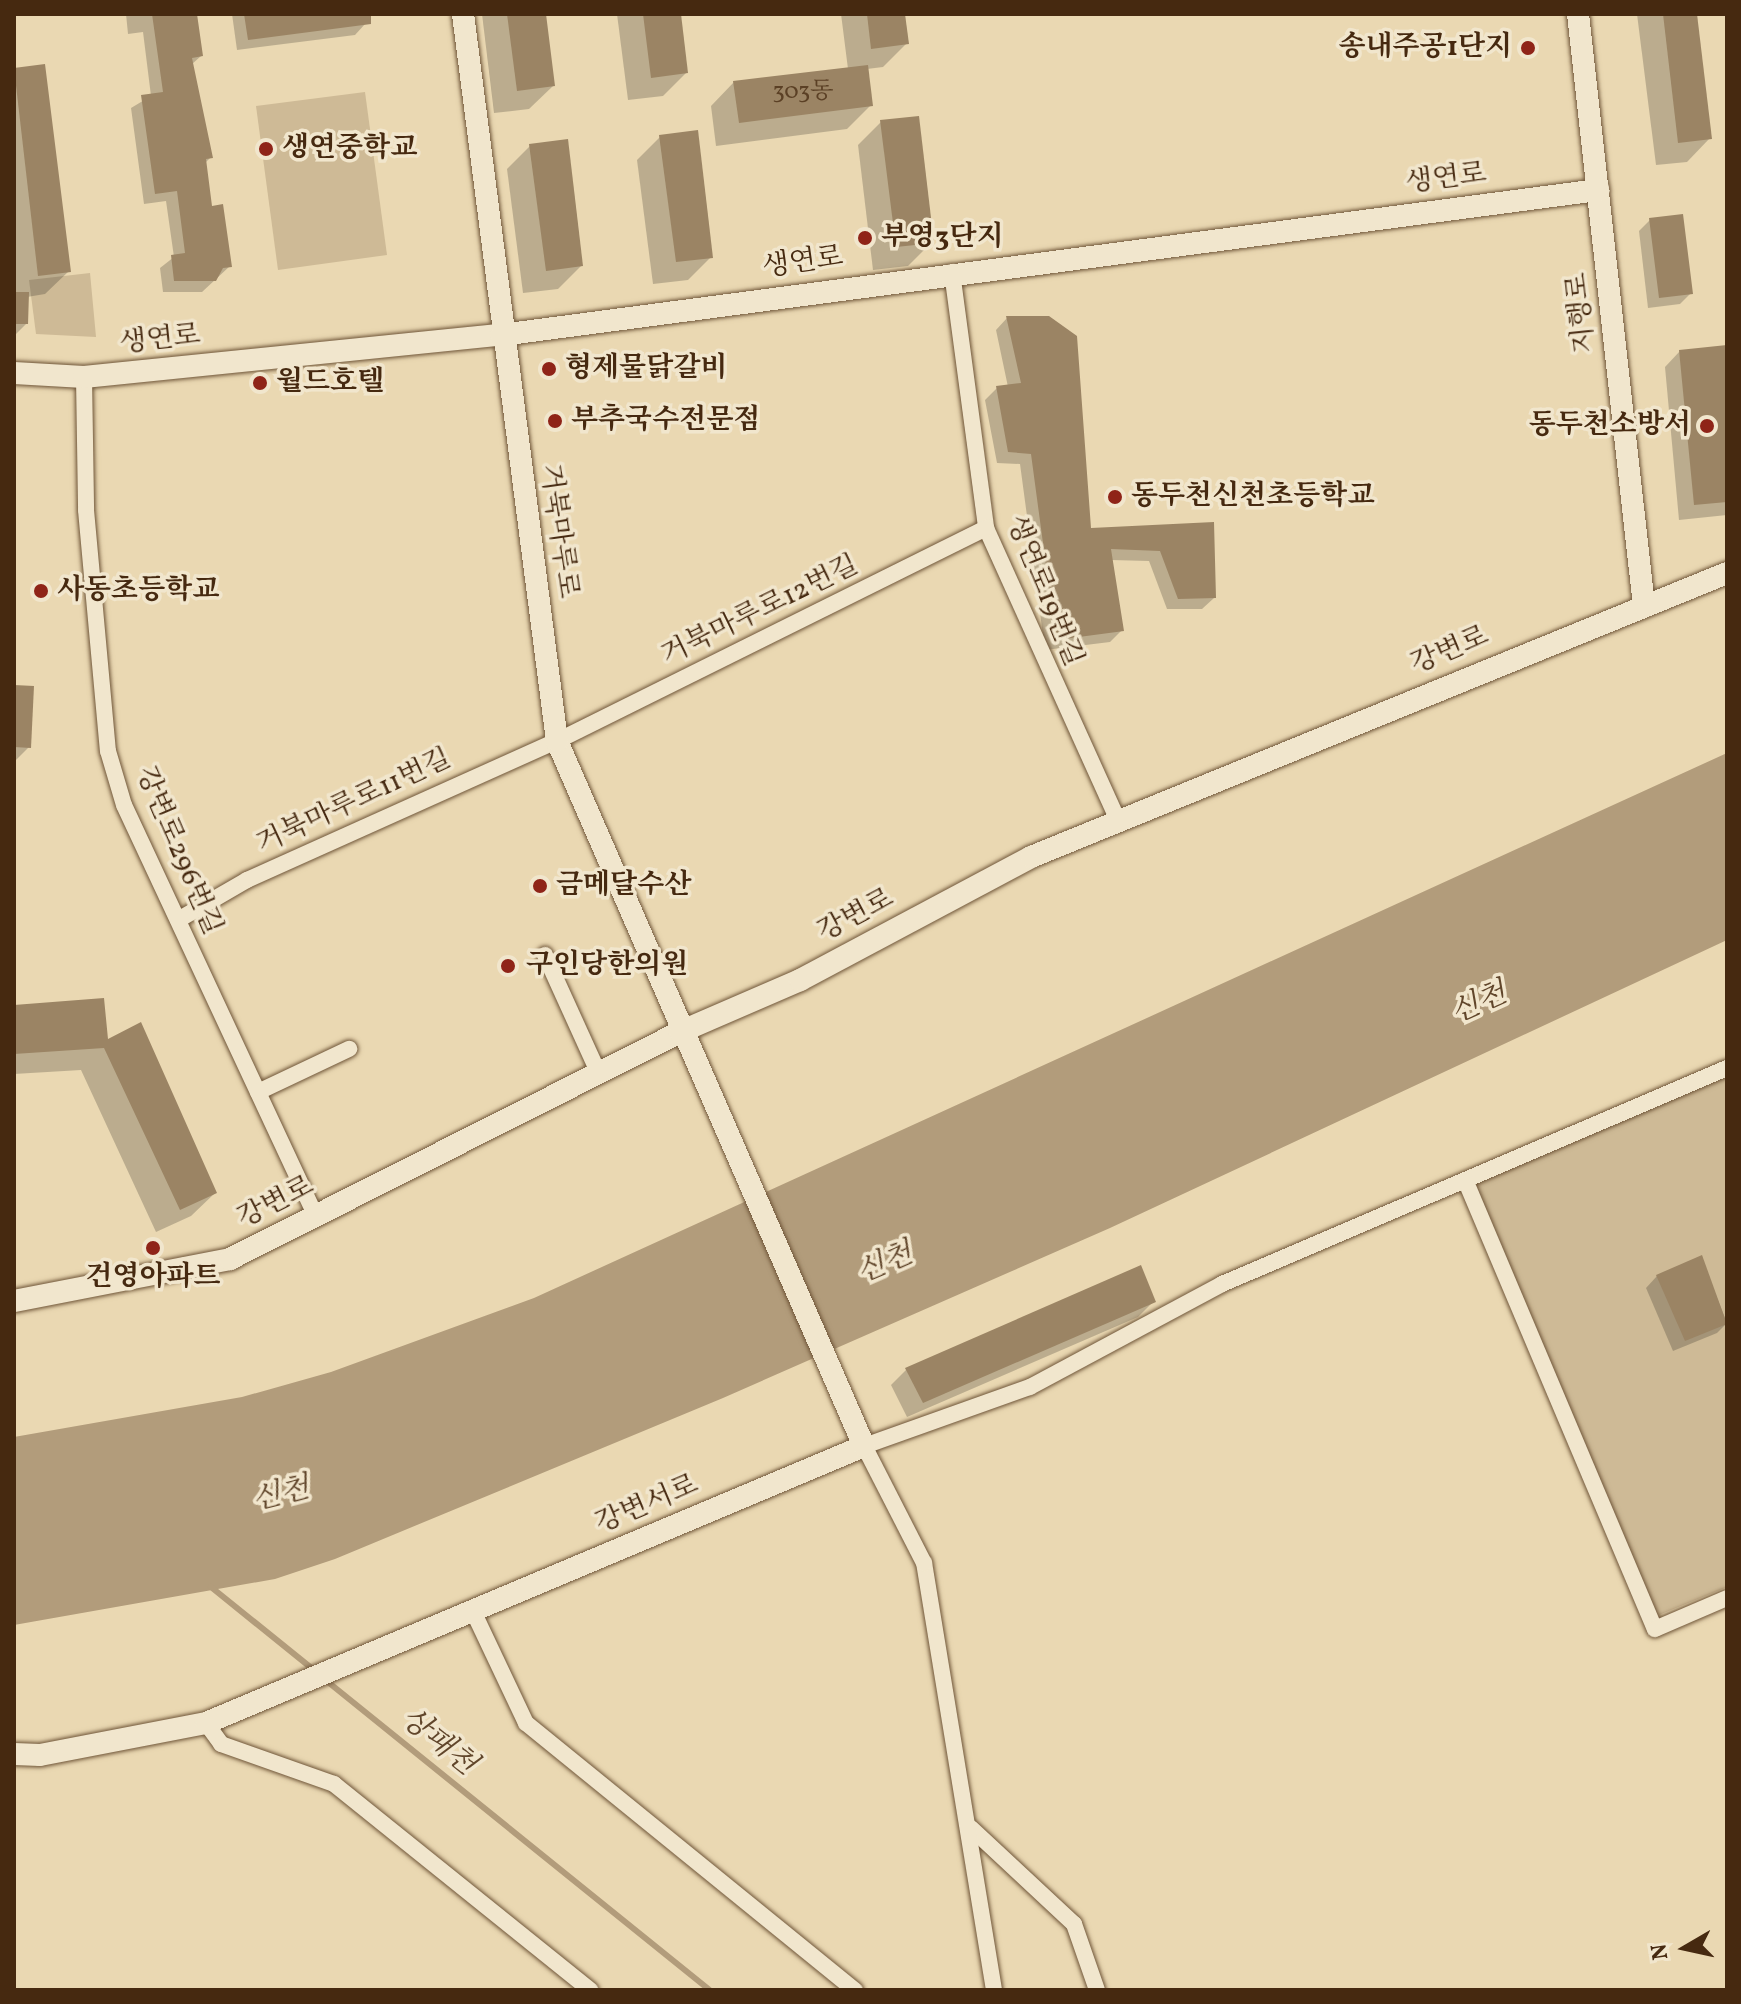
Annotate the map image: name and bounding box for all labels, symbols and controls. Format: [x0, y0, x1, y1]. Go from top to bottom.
place label: 송내주공1단지 [1338, 31, 1512, 65]
marker: 송내주공1단지 [1519, 39, 1537, 57]
house number: 303동 [772, 79, 834, 107]
place label: 생연중학교 [282, 132, 417, 166]
marker: 생연중학교 [257, 140, 275, 158]
street label: 생연로 [1404, 157, 1488, 201]
place label: 부영3단지 [881, 221, 1003, 255]
marker: 부영3단지 [856, 229, 874, 247]
street label: 생연로 [760, 241, 846, 285]
street label: 지행로 [1561, 271, 1603, 355]
street label: 생연로 [118, 319, 202, 361]
place label: 형제물닭갈비 [565, 352, 727, 386]
marker: 형제물닭갈비 [540, 360, 558, 378]
place label: 월드호텔 [276, 366, 384, 400]
marker: 월드호텔 [251, 374, 269, 392]
place label: 부추국수전문점 [571, 404, 760, 438]
place label: 동두천소방서 [1529, 409, 1691, 443]
marker: 부추국수전문점 [546, 412, 564, 430]
marker: 동두천소방서 [1698, 417, 1716, 435]
street label: 거북마루로 [532, 462, 584, 600]
place label: 동두천신천초등학교 [1131, 480, 1374, 514]
marker: 동두천신천초등학교 [1106, 488, 1124, 506]
street label: 생연로19번길 [998, 510, 1090, 672]
street label: 거북마루로12번길 [656, 549, 864, 673]
place label: 사동초등학교 [57, 574, 219, 608]
marker: 사동초등학교 [32, 582, 50, 600]
street label: 강변로 [1406, 620, 1494, 682]
street label: 거북마루로11번길 [251, 742, 457, 862]
street label: 강변로296번길 [127, 762, 229, 940]
place label: 금메달수산 [556, 869, 691, 903]
marker: 금메달수산 [531, 877, 549, 895]
street label: 강변로 [812, 882, 900, 950]
place label: 구인당한의원 [526, 949, 688, 983]
marker: 구인당한의원 [497, 955, 519, 977]
water label: 신천 [1445, 976, 1513, 1032]
street label: 강변로 [232, 1170, 320, 1236]
water label: 신천 [851, 1236, 919, 1292]
marker: 건영아파트 [144, 1239, 162, 1257]
place label: 건영아파트 [85, 1261, 221, 1295]
street label: 강변서로 [591, 1468, 703, 1542]
water label: 신천 [249, 1471, 313, 1519]
water label: 상패천 [393, 1701, 483, 1783]
north arrow [1645, 1908, 1725, 1988]
text: N [1644, 1942, 1677, 1962]

